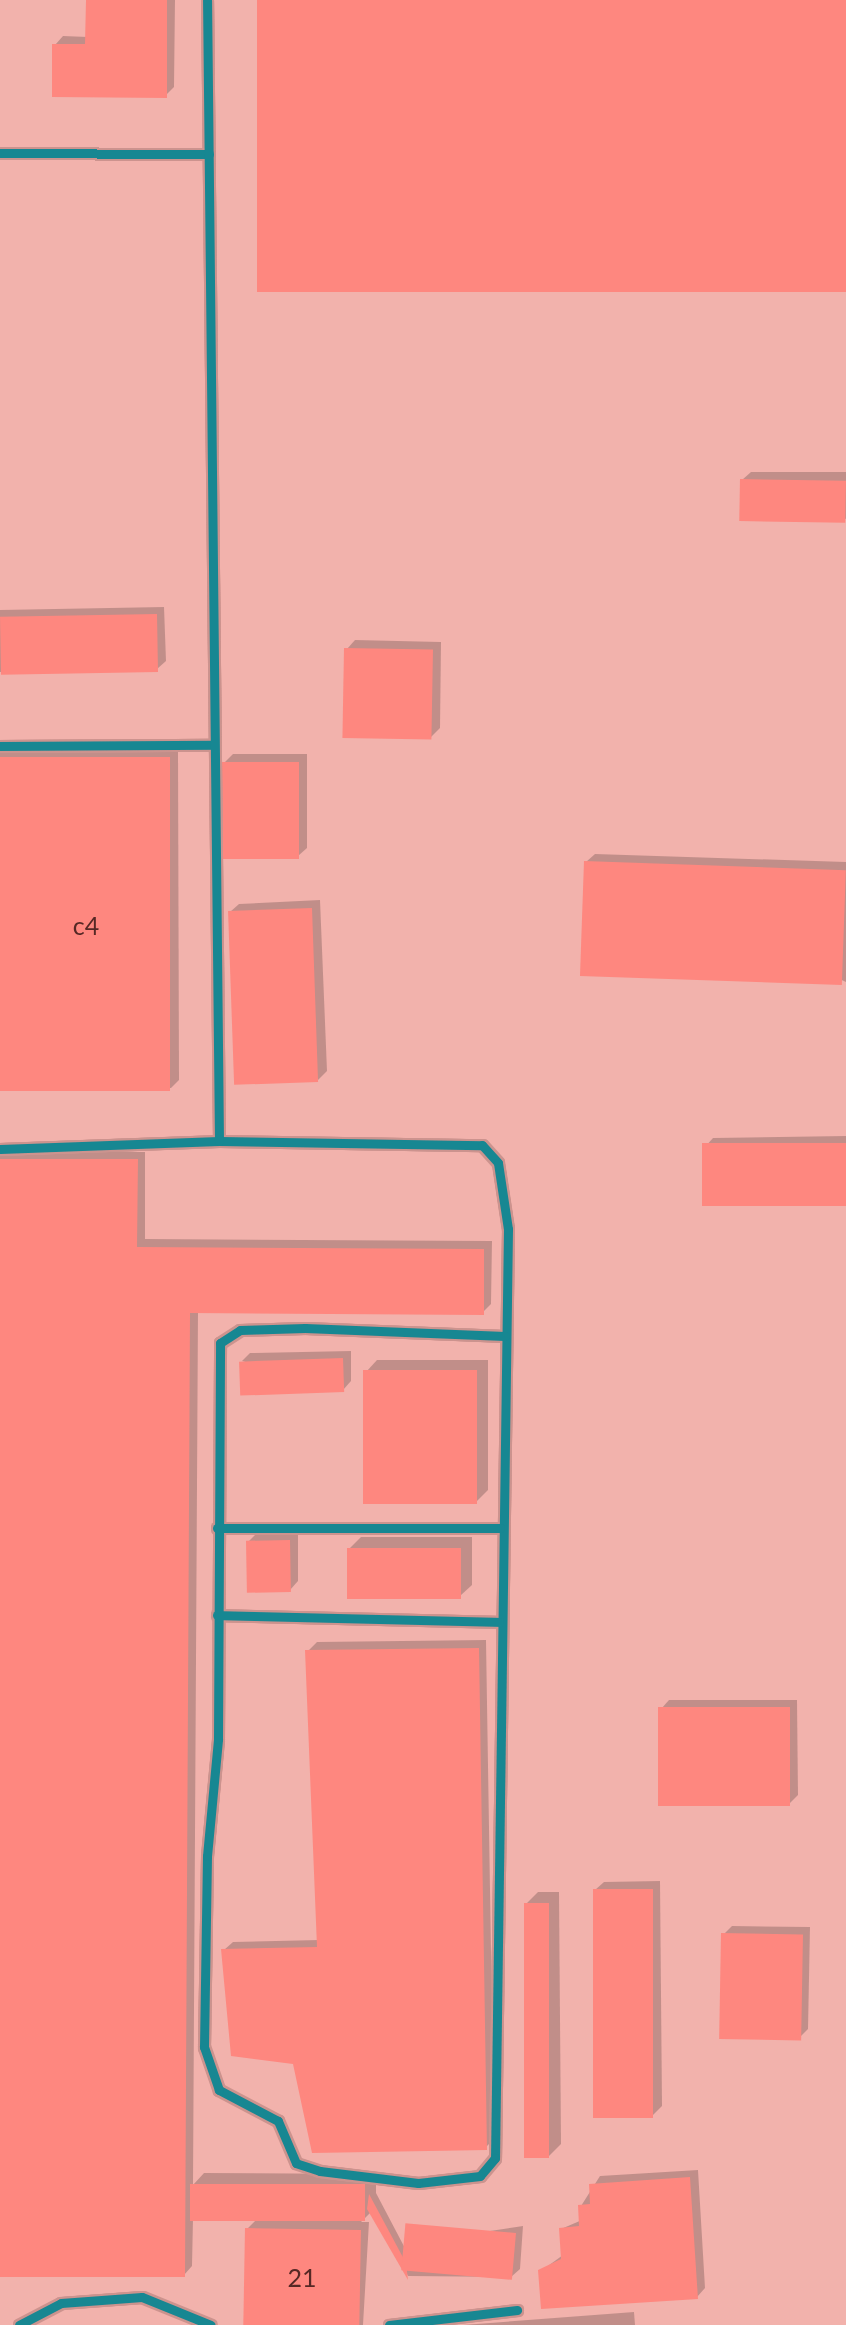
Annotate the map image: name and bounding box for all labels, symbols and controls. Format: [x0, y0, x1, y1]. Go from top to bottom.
house number: с4 [73, 910, 99, 940]
house number: 21 [288, 2262, 316, 2292]

